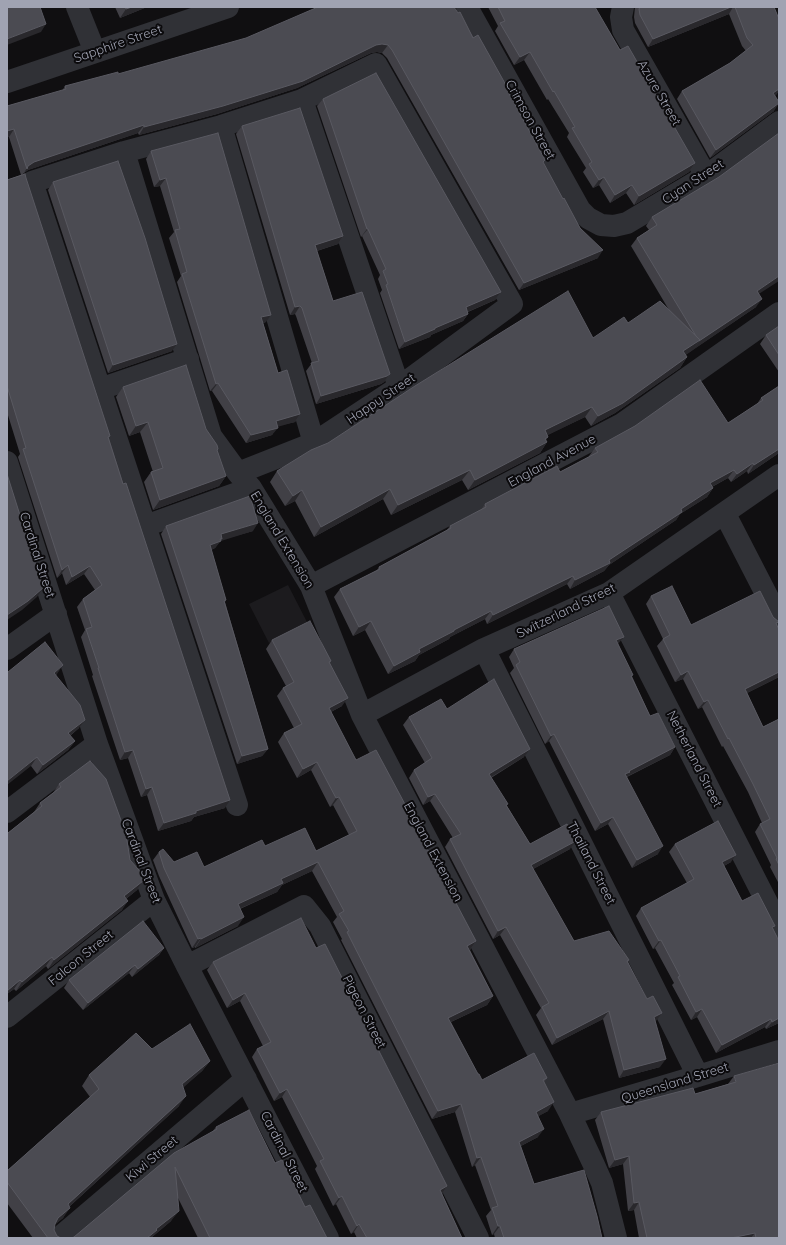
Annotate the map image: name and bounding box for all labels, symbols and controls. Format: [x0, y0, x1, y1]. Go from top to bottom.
street label: Sapphire Street [72, 22, 164, 66]
street label: Azure Street [634, 57, 684, 129]
street label: Crimson Street [502, 77, 558, 163]
street label: Cyan Street [659, 156, 727, 208]
street label: Happy Street [344, 370, 418, 428]
street label: England Avenue [505, 431, 599, 491]
street label: England Extension [247, 489, 317, 591]
street label: Cardinal Street [16, 510, 58, 600]
street label: Switzerland Street [514, 580, 618, 642]
street label: Netherland Street [663, 708, 725, 810]
street label: England Extension [400, 800, 466, 904]
street label: Cardinal Street [118, 817, 164, 905]
street label: Thailand Street [563, 819, 619, 907]
street label: Falcon Street [45, 927, 117, 989]
street label: Pigeon Street [339, 973, 389, 1051]
street label: Queensland Street [620, 1059, 730, 1107]
street label: Cardinal Street [257, 1109, 311, 1195]
street label: Kiwi Street [123, 1133, 181, 1185]

